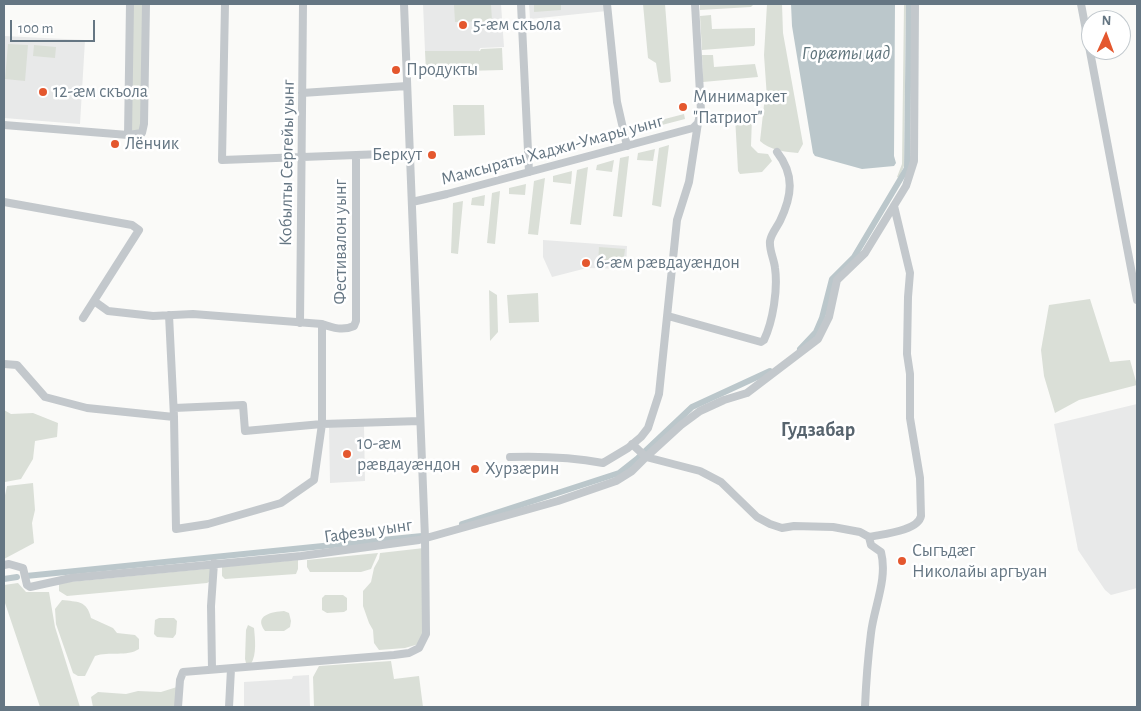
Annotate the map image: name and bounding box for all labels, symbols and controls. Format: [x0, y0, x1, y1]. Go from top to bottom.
scale bar [12, 10, 98, 42]
north arrow [1081, 10, 1131, 60]
place label: 5-æм скъола [473, 14, 561, 36]
text: N [1101, 14, 1112, 28]
marker: 5-æм скъола [457, 19, 469, 31]
text: 100 m [18, 21, 53, 36]
water label: Горӕты цад [802, 42, 890, 64]
place label: Продукты [406, 59, 478, 81]
marker: Продукты [390, 64, 402, 76]
street label: Кобылты Сергейы уынг [275, 80, 299, 246]
place label: 12-æм скъола [53, 81, 148, 103]
marker: 12-æм скъола [37, 86, 49, 98]
place label: Минимаркет "Патриот" [693, 86, 787, 128]
marker: Минимаркет "Патриот" [677, 101, 689, 113]
street label: Мамсыраты Хаджи-Умары уынг [439, 110, 665, 190]
place label: Лёнчик [125, 133, 179, 155]
marker: Лёнчик [109, 138, 121, 150]
place label: Беркут [372, 144, 422, 166]
marker: Беркут [426, 149, 438, 161]
street label: Фестивалон уынг [330, 179, 352, 305]
place label: 6-æм рӕвдауӕндон [596, 252, 740, 274]
marker: 6-æм рӕвдауӕндон [580, 257, 592, 269]
district label: Гудзабар [781, 418, 855, 442]
place label: 10-æм рӕвдауӕндон [357, 433, 461, 476]
marker: 10-æм рӕвдауӕндон [341, 448, 353, 460]
place label: Хурзæрин [485, 458, 559, 480]
marker: Хурзæрин [469, 463, 481, 475]
street label: Гафезы уынг [322, 514, 414, 548]
place label: Сыгъдæг Николайы аргъуан [912, 540, 1047, 582]
marker: Сыгъдæг Николайы аргъуан [896, 555, 908, 567]

